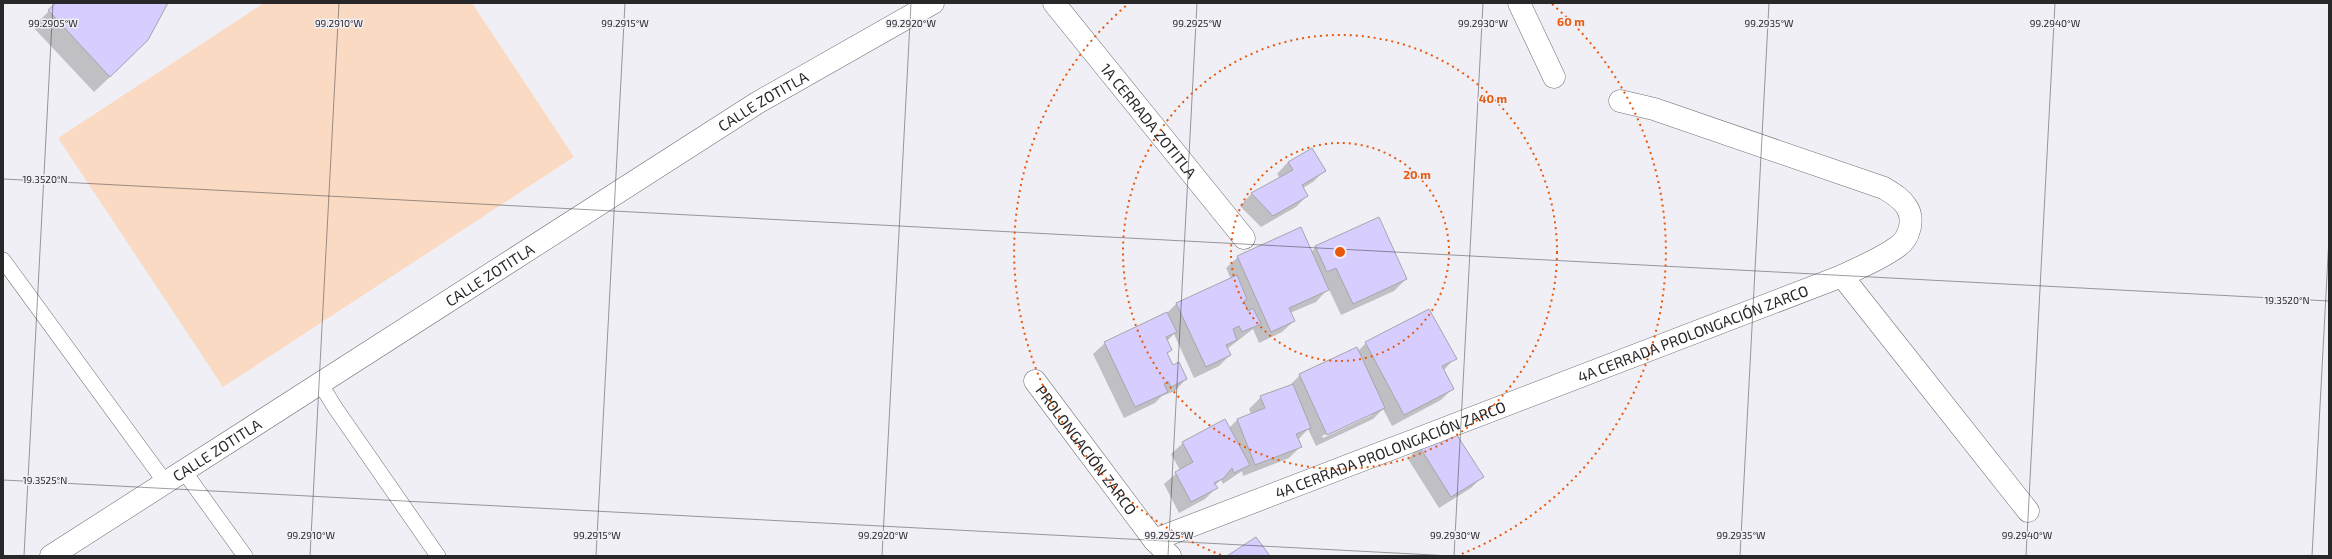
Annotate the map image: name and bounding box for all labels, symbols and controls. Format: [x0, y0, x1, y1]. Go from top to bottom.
text: 60 m [1557, 14, 1585, 28]
text: 99.2905°W [28, 17, 78, 29]
text: 99.2910°W [315, 17, 364, 29]
text: 99.2915°W [601, 17, 649, 29]
text: 99.2920°W [886, 17, 936, 29]
text: 99.2925°W [1172, 17, 1222, 29]
text: 99.2930°W [1458, 17, 1508, 29]
text: 99.2935°W [1744, 17, 1794, 29]
text: 99.2940°W [2030, 17, 2081, 29]
street label: 1A CERRADA ZOTITLA [1097, 60, 1201, 182]
street label: CALLE ZOTITLA [715, 67, 812, 135]
text: 40 m [1479, 91, 1507, 105]
text: 20 m [1403, 167, 1431, 181]
text: 19.3520°N [22, 173, 68, 185]
street label: CALLE ZOTITLA [442, 239, 538, 310]
centre of rings [1333, 245, 1347, 259]
street label: 4A CERRADA PROLONGACIÓN ZARCO [1575, 281, 1811, 386]
text: 19.3520°N [2264, 294, 2310, 306]
street label: PROLONGACIÓN ZARCO [1032, 382, 1141, 518]
street label: 4A CERRADA PROLONGACIÓN ZARCO [1272, 397, 1508, 502]
street label: CALLE ZOTITLA [169, 414, 265, 485]
text: 19.3525°N [23, 474, 67, 486]
text: 99.2910°W [287, 529, 336, 541]
text: 99.2915°W [573, 529, 621, 541]
text: 99.2920°W [858, 529, 908, 541]
text: 99.2925°W [1144, 529, 1194, 541]
text: 99.2930°W [1430, 529, 1480, 541]
text: 99.2935°W [1716, 529, 1766, 541]
text: 99.2940°W [2002, 529, 2053, 541]

